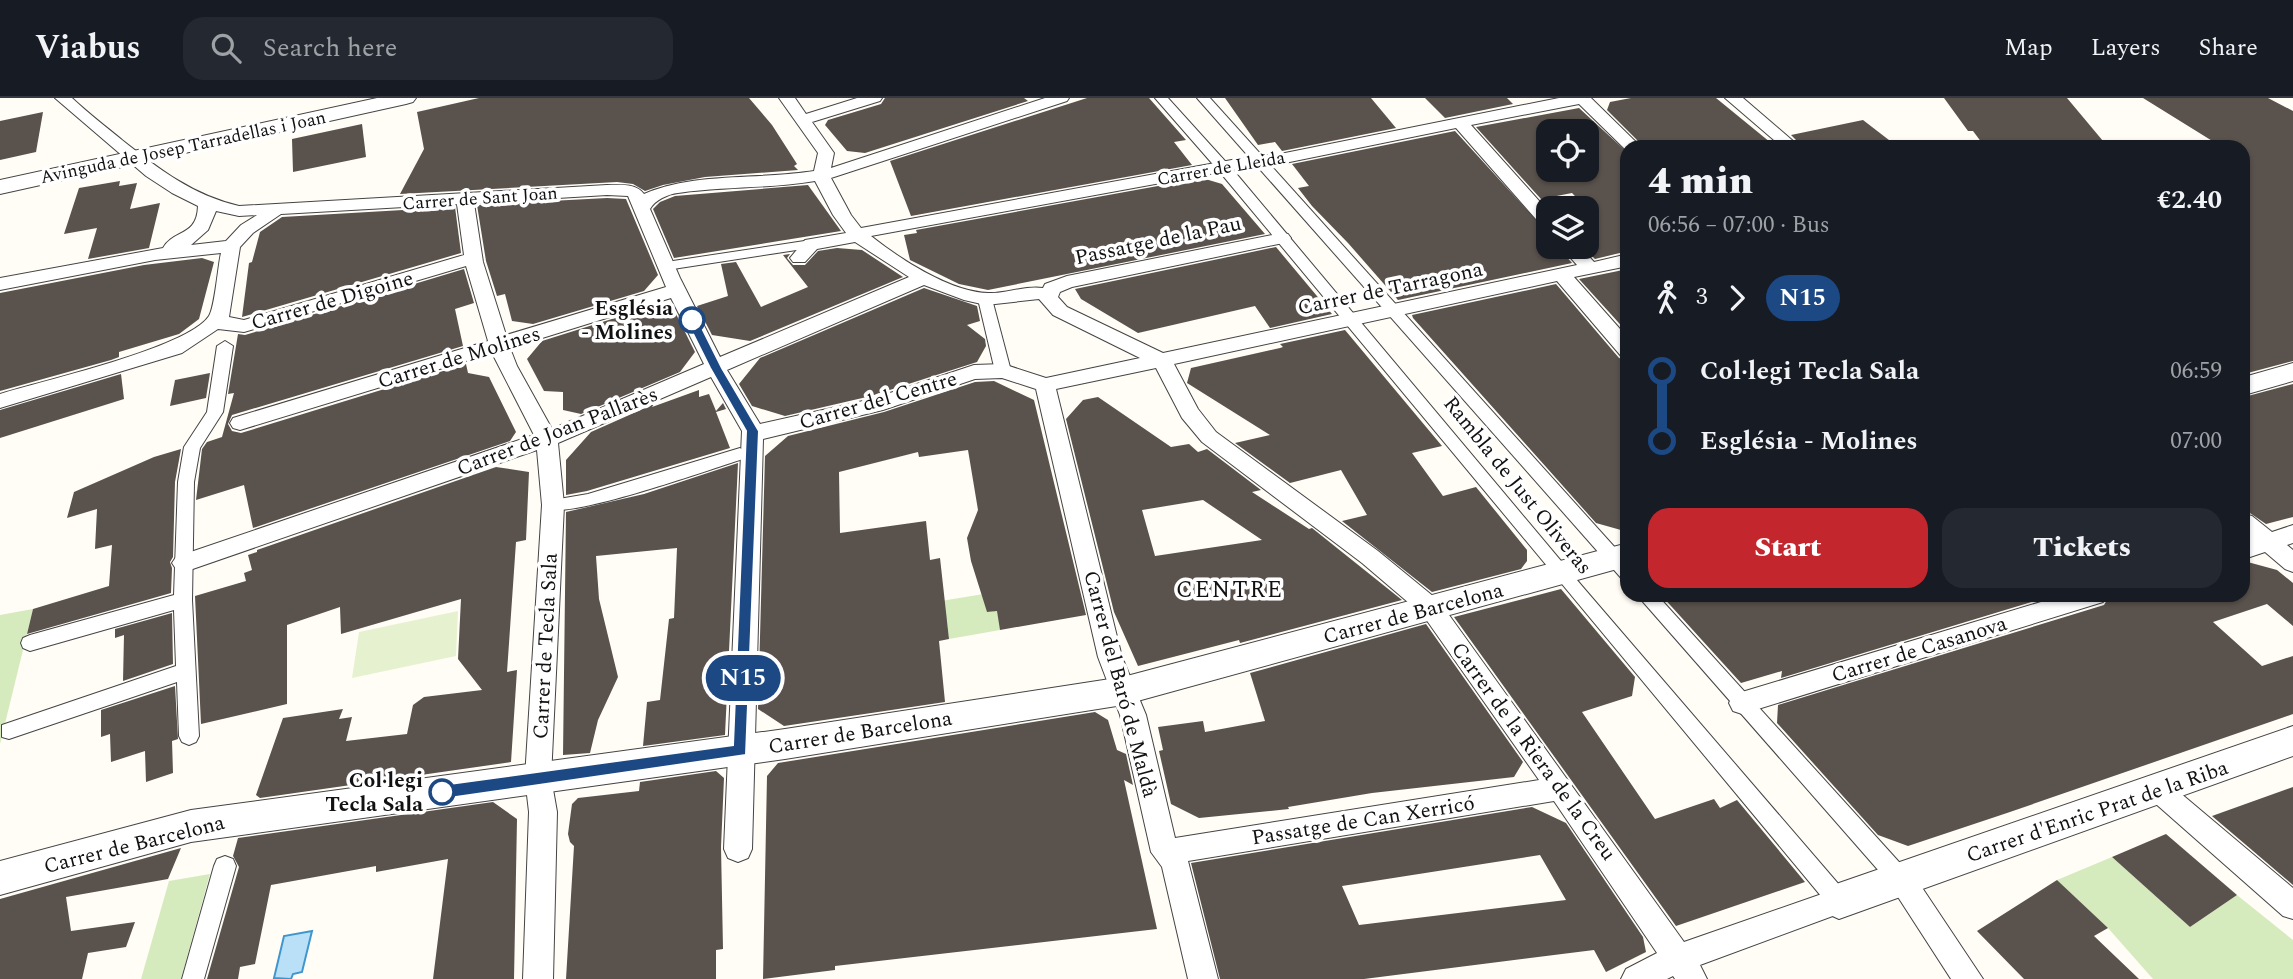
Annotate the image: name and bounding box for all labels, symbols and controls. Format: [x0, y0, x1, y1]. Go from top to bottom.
search box [183, 17, 673, 80]
text: Viabus [35, 23, 141, 73]
text: Search here [263, 28, 397, 68]
icon: search [207, 29, 245, 67]
text: Map [2004, 30, 2053, 66]
text: Layers [2091, 30, 2161, 66]
text: Share [2199, 30, 2258, 66]
street label: Avinguda de Josep Tarradellas i Joan [38, 104, 328, 191]
map controls [1536, 119, 1599, 259]
button: locate [1536, 119, 1599, 182]
street label: Carrer de Lleida [1155, 144, 1287, 193]
text: 4 min [1648, 153, 1753, 211]
street label: Carrer de Sant Joan [401, 180, 559, 217]
text: €2.40 [2157, 180, 2222, 220]
button: layers [1536, 196, 1599, 259]
street label: Passatge de la Pau [1072, 208, 1245, 274]
text: 06:56 – 07:00 · Bus [1648, 208, 1830, 243]
street label: Carrer de Tarragona [1295, 254, 1487, 324]
street label: Carrer de Digoine [247, 262, 417, 339]
icon: walk [1648, 279, 1686, 317]
icon: forward [1718, 279, 1756, 317]
text: 3 [1696, 280, 1708, 315]
text: N15 [1780, 280, 1826, 316]
place label: Església - Molines [581, 293, 673, 349]
marker: Església - Molines [679, 307, 705, 333]
street label: Carrer de Molines [374, 318, 545, 398]
text: Col·legi Tecla Sala [1700, 351, 1919, 391]
text: 06:59 [2170, 354, 2222, 389]
street label: Carrer del Centre [796, 363, 961, 439]
street label: Carrer de Joan Pallarès [452, 379, 663, 485]
street label: Rambla de Just Oliveras [1435, 389, 1599, 582]
text: Església - Molines [1700, 421, 1918, 461]
text: 07:00 [2170, 424, 2222, 459]
button: Start [1648, 508, 1928, 588]
button: Tickets [1942, 508, 2222, 588]
street label: Carrer de Tecla Sala [525, 551, 567, 740]
street label: Carrer del Baró de Maldà [1074, 567, 1166, 802]
district label: CENTRE [1176, 573, 1284, 608]
street label: Carrer de Barcelona [1319, 574, 1508, 653]
street label: Carrer de Casanova [1828, 608, 2012, 692]
street label: Carrer de la Riera de la Creu [1443, 635, 1624, 868]
line badge: N15 [703, 655, 783, 701]
text: N15 [720, 660, 766, 696]
street label: Carrer de Barcelona [766, 703, 955, 763]
street label: Carrer d'Enric Prat de la Riba [1962, 752, 2233, 872]
place label: Col·legi Tecla Sala [325, 765, 423, 821]
marker: Col·legi Tecla Sala [429, 779, 455, 805]
street label: Passatge de Can Xerricó [1249, 788, 1477, 854]
street label: Carrer de Barcelona [40, 807, 229, 883]

